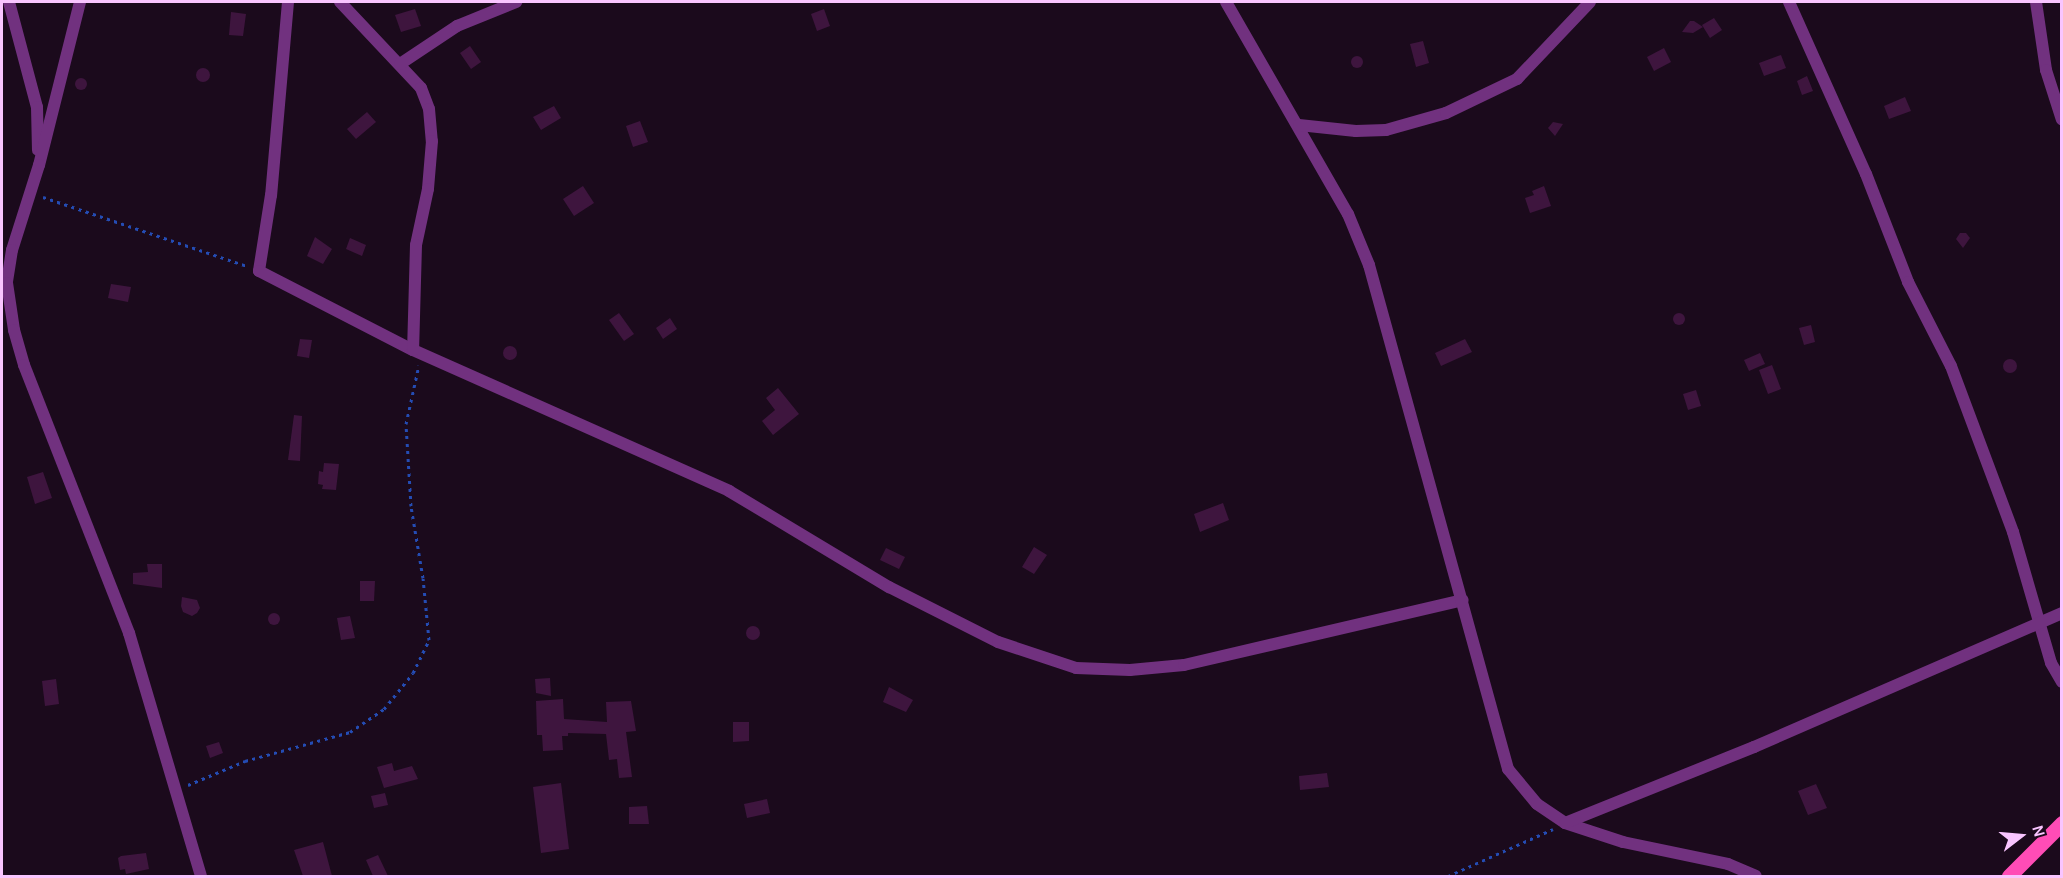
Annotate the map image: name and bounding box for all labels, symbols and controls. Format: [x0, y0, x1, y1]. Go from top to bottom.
north arrow [1991, 806, 2051, 866]
text: N [2028, 823, 2049, 839]

